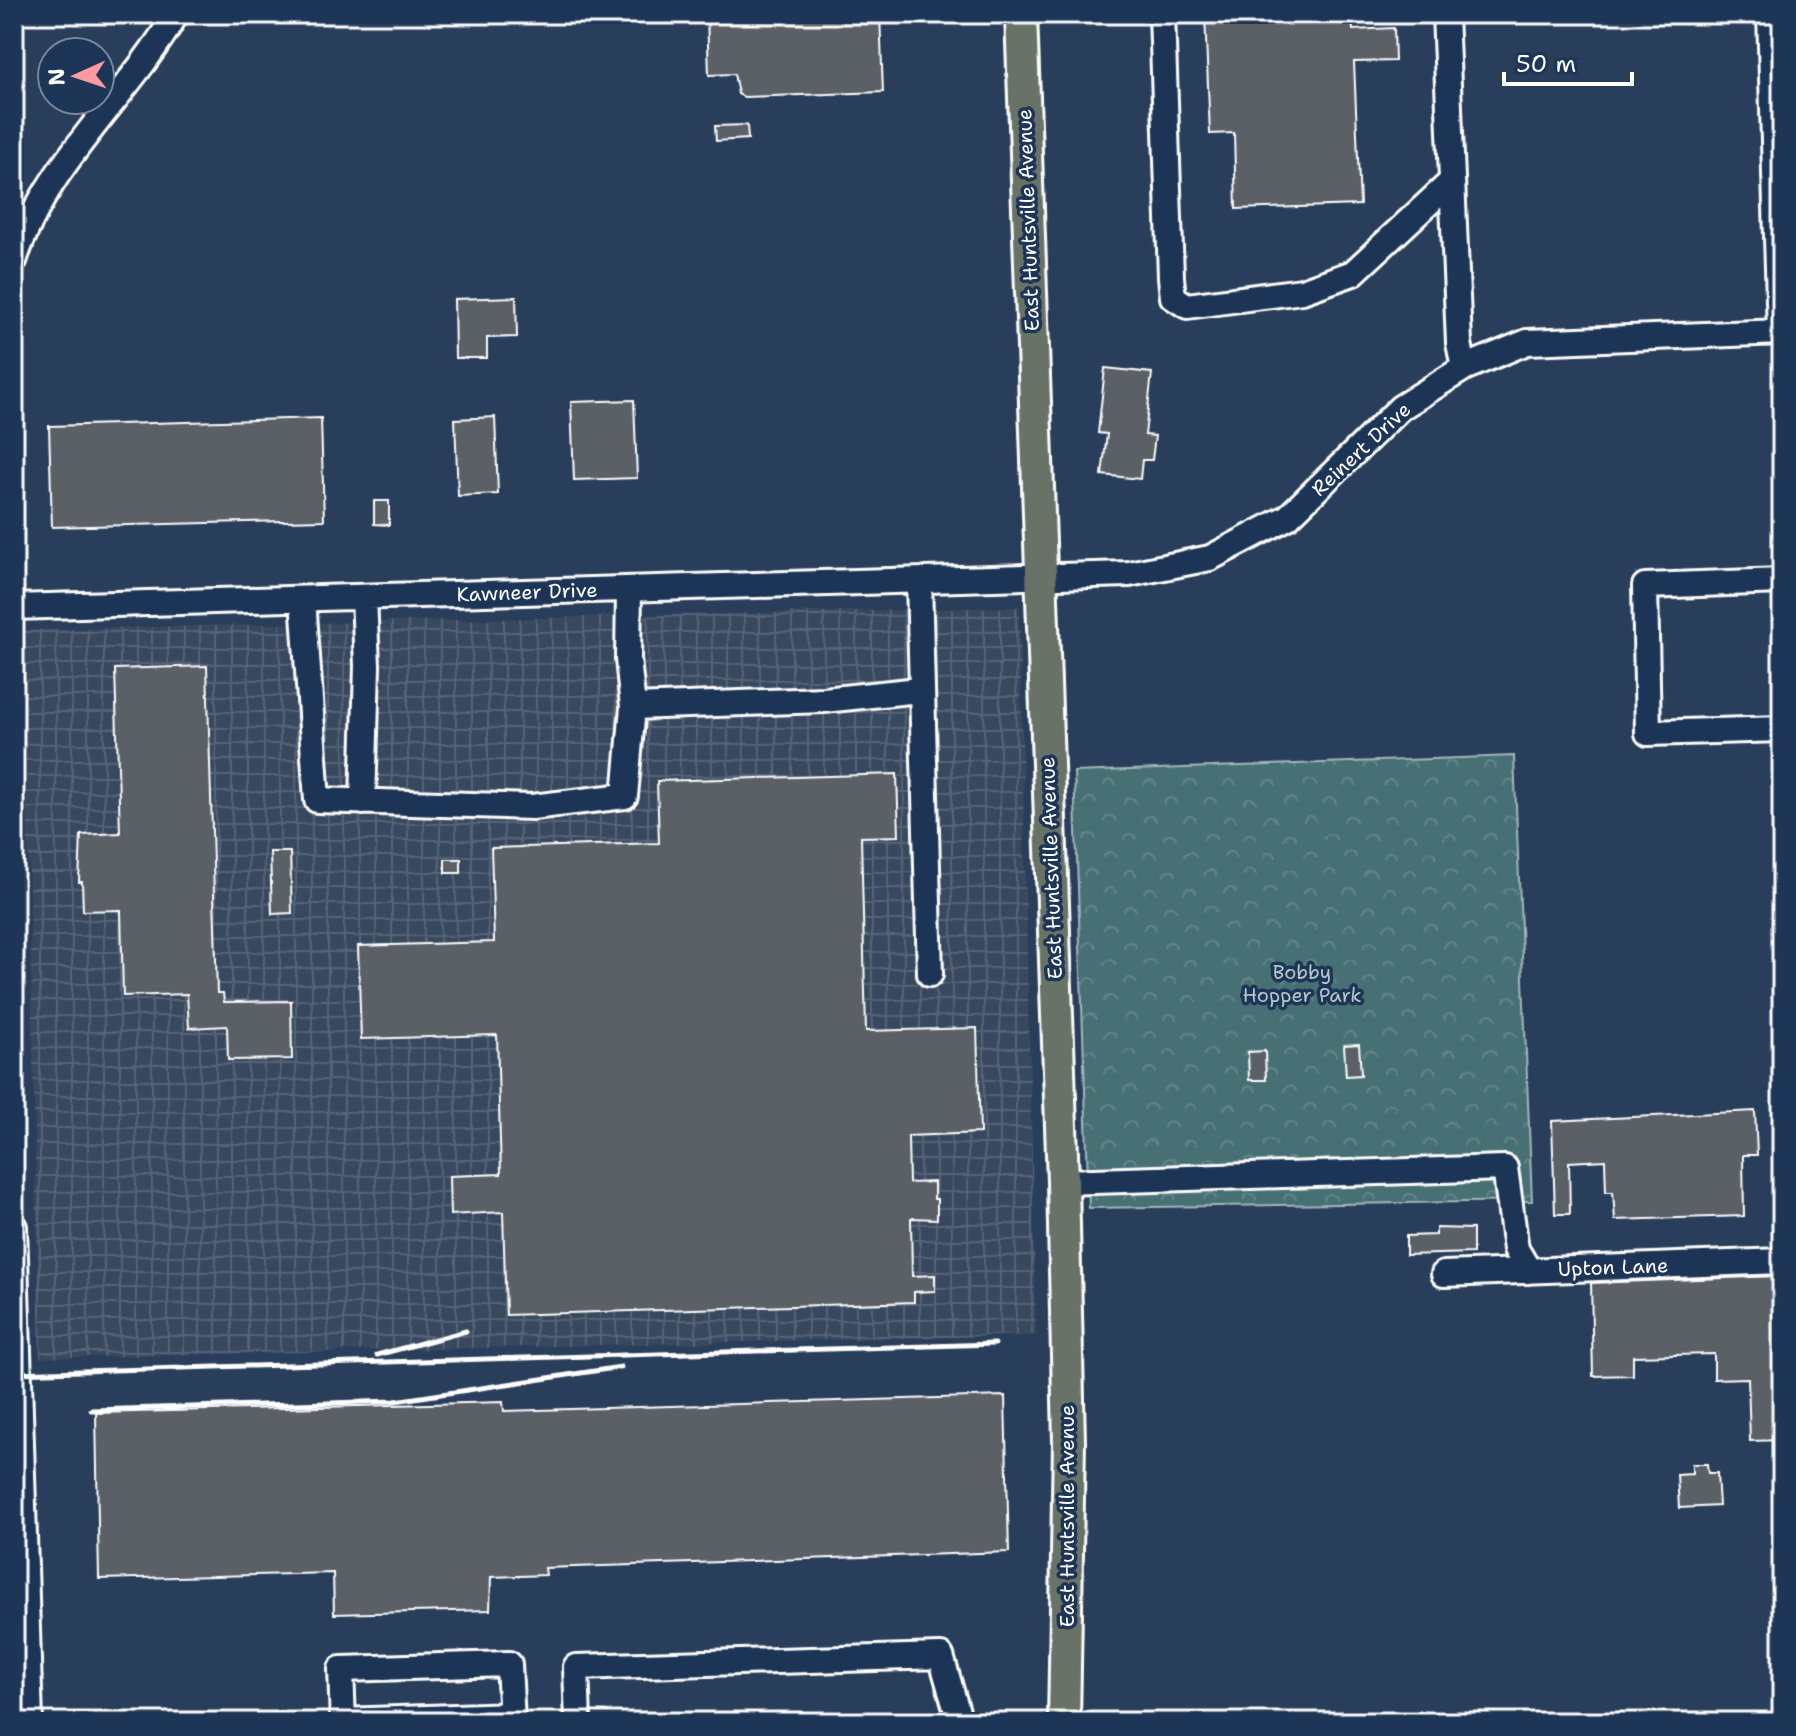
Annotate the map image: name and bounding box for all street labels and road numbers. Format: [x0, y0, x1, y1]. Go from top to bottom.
street label: East Huntsville Avenue [1011, 108, 1045, 332]
street label: Reinert Drive [1306, 396, 1416, 502]
street label: Kawneer Drive [456, 577, 598, 607]
street label: East Huntsville Avenue [1034, 756, 1068, 980]
street label: Upton Lane [1557, 1252, 1669, 1282]
street label: East Huntsville Avenue [1054, 1405, 1080, 1627]

